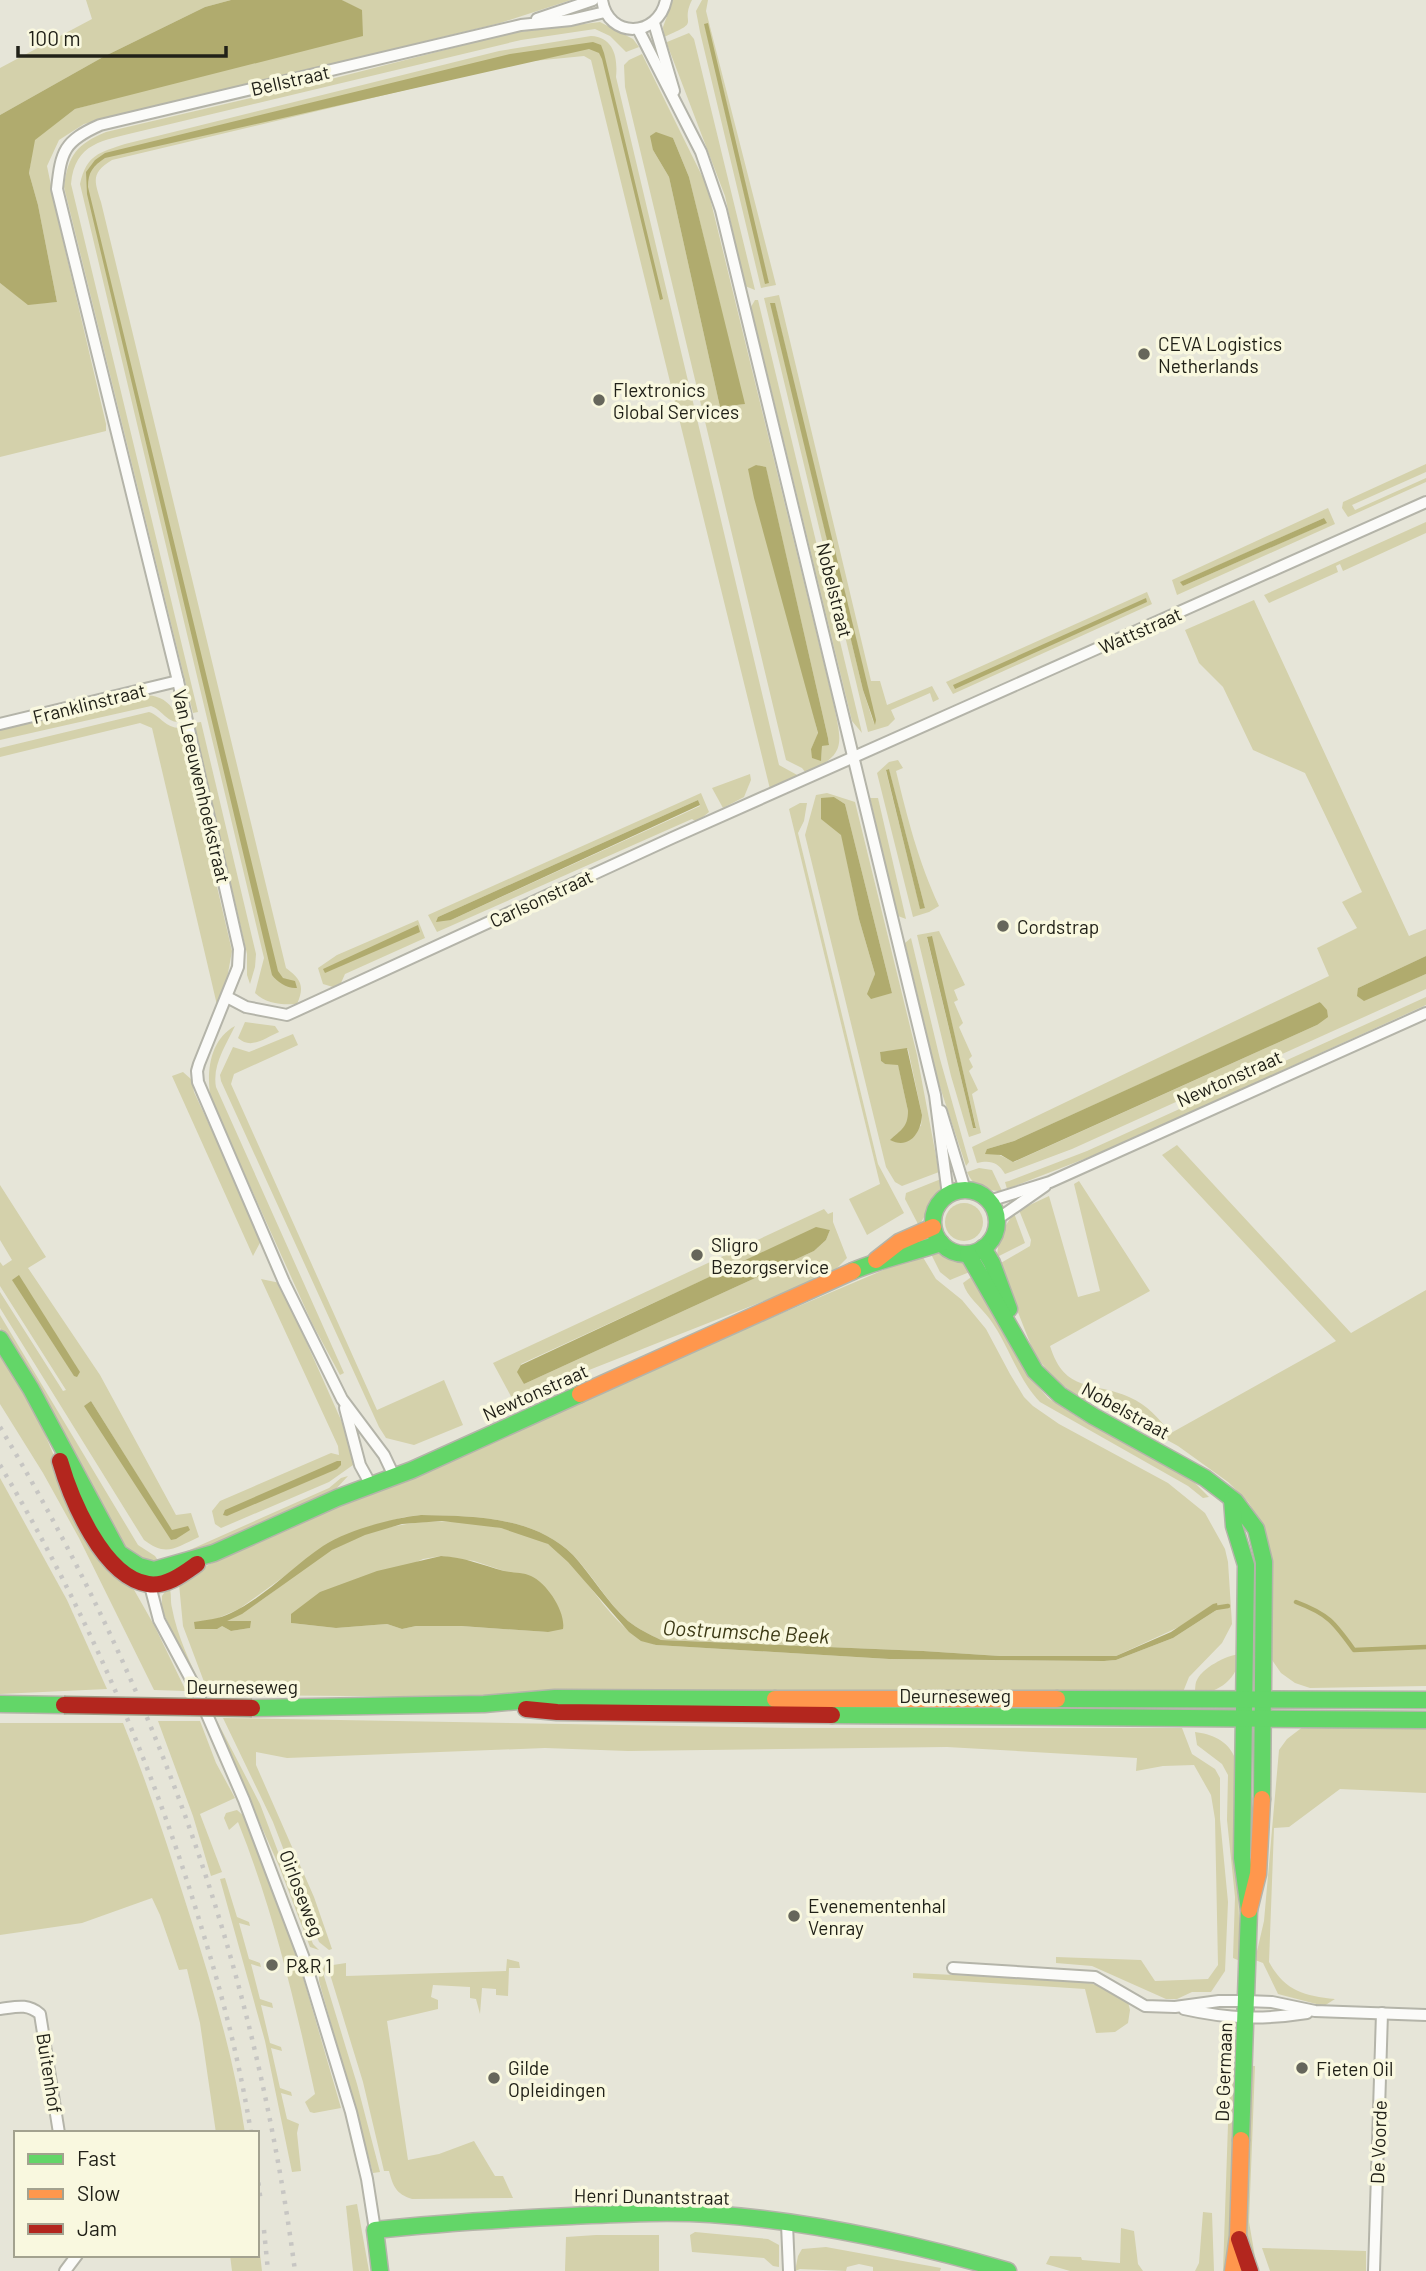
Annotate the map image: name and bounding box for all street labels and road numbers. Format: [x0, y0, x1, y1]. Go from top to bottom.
street label: Bellstraat [248, 60, 332, 100]
street label: Nobelstraat [812, 540, 858, 640]
street label: Wattstraat [1095, 602, 1185, 658]
street label: Franklinstraat [30, 678, 148, 728]
street label: Van Leeuwenhoekstraat [169, 687, 235, 885]
street label: Carlsonstraat [486, 864, 596, 932]
street label: Newtonstraat [1173, 1045, 1285, 1111]
street label: Newtonstraat [479, 1359, 591, 1425]
street label: Nobelstraat [1078, 1376, 1174, 1444]
street label: Deurneseweg [186, 1675, 298, 1698]
street label: Deurneseweg [899, 1684, 1011, 1707]
street label: Oirloseweg [275, 1846, 329, 1940]
street label: De Germaan [1210, 2022, 1236, 2122]
street label: Buitenhof [32, 2031, 68, 2115]
street label: De Voorde [1365, 2100, 1391, 2184]
street label: Henri Dunantstraat [574, 2183, 730, 2209]

